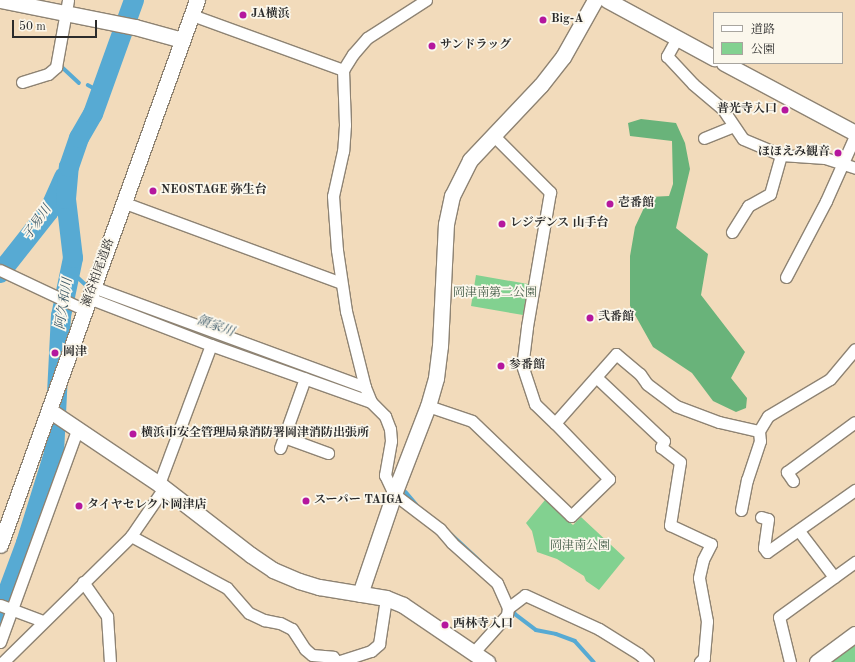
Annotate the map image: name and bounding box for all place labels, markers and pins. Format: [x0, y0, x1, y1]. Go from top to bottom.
place label: JA横浜 [251, 8, 290, 22]
marker: JA横浜 [238, 10, 248, 20]
place label: Big-A [551, 13, 583, 27]
marker: Big-A [538, 15, 548, 25]
place label: サンドラッグ [440, 39, 512, 53]
marker: サンドラッグ [427, 41, 437, 51]
place label: 普光寺入口 [717, 103, 777, 117]
marker: 普光寺入口 [780, 105, 790, 115]
place label: ほほえみ観音 [758, 146, 830, 160]
marker: ほほえみ観音 [833, 148, 843, 158]
place label: NEOSTAGE 弥生台 [161, 184, 267, 198]
marker: NEOSTAGE 弥生台 [148, 186, 158, 196]
place label: 壱番館 [618, 197, 654, 211]
marker: 壱番館 [605, 199, 615, 209]
place label: レジデンス 山手台 [510, 217, 609, 231]
marker: レジデンス 山手台 [497, 219, 507, 229]
place label: 弐番館 [598, 311, 634, 325]
marker: 弐番館 [585, 313, 595, 323]
place label: 岡津 [63, 346, 87, 360]
marker: 岡津 [50, 348, 60, 358]
place label: 参番館 [509, 359, 545, 373]
marker: 参番館 [496, 361, 506, 371]
place label: 横浜市安全管理局泉消防署岡津消防出張所 [141, 427, 369, 441]
marker: 横浜市安全管理局泉消防署岡津消防出張所 [128, 429, 138, 439]
place label: スーパー TAIGA [314, 494, 404, 508]
marker: スーパー TAIGA [301, 496, 311, 506]
place label: タイヤセレクト岡津店 [87, 499, 207, 513]
marker: タイヤセレクト岡津店 [74, 501, 84, 511]
place label: 西林寺入口 [453, 618, 513, 632]
marker: 西林寺入口 [440, 620, 450, 630]

